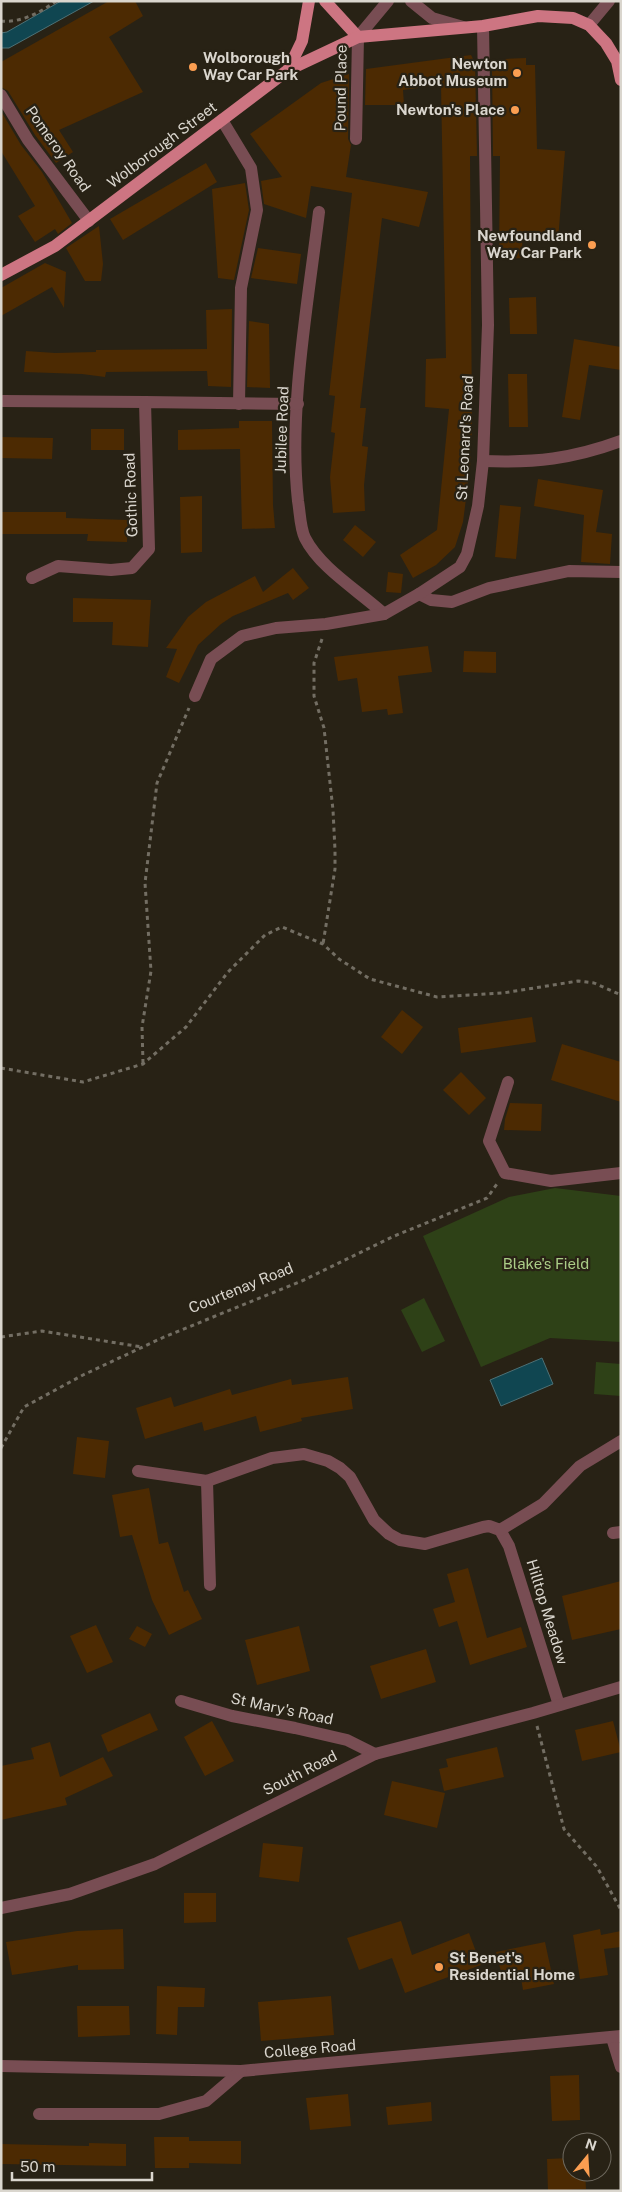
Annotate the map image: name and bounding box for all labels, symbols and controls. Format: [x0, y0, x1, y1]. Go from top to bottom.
street label: Pound Place [331, 44, 350, 132]
place label: Wolborough Way Car Park [203, 49, 299, 83]
place label: Newton Abbot Museum [398, 55, 507, 89]
marker: Wolborough Way Car Park [187, 61, 199, 73]
marker: Newton Abbot Museum [511, 67, 523, 79]
street label: Wolborough Street [104, 98, 220, 191]
place label: Newton's Place [396, 101, 505, 118]
street label: Pomeroy Road [23, 103, 94, 195]
marker: Newton's Place [509, 104, 521, 116]
place label: Newfoundland Way Car Park [477, 227, 582, 261]
marker: Newfoundland Way Car Park [586, 239, 598, 251]
street label: St Leonard's Road [453, 375, 476, 501]
street label: Jubilee Road [271, 386, 292, 474]
street label: Gothic Road [121, 452, 140, 538]
park label: Blake's Field [503, 1255, 589, 1272]
street label: Courtenay Road [186, 1259, 296, 1316]
street label: Hilltop Meadow [523, 1557, 572, 1667]
street label: St Mary's Road [229, 1689, 335, 1728]
street label: South Road [260, 1747, 340, 1798]
place label: St Benet's Residential Home [449, 1949, 575, 1983]
marker: St Benet's Residential Home [433, 1961, 445, 1973]
street label: College Road [263, 2036, 357, 2061]
north arrow [562, 2132, 612, 2182]
text: N [583, 2135, 599, 2154]
scale bar [12, 2150, 152, 2182]
text: 50 m [20, 2158, 55, 2175]

